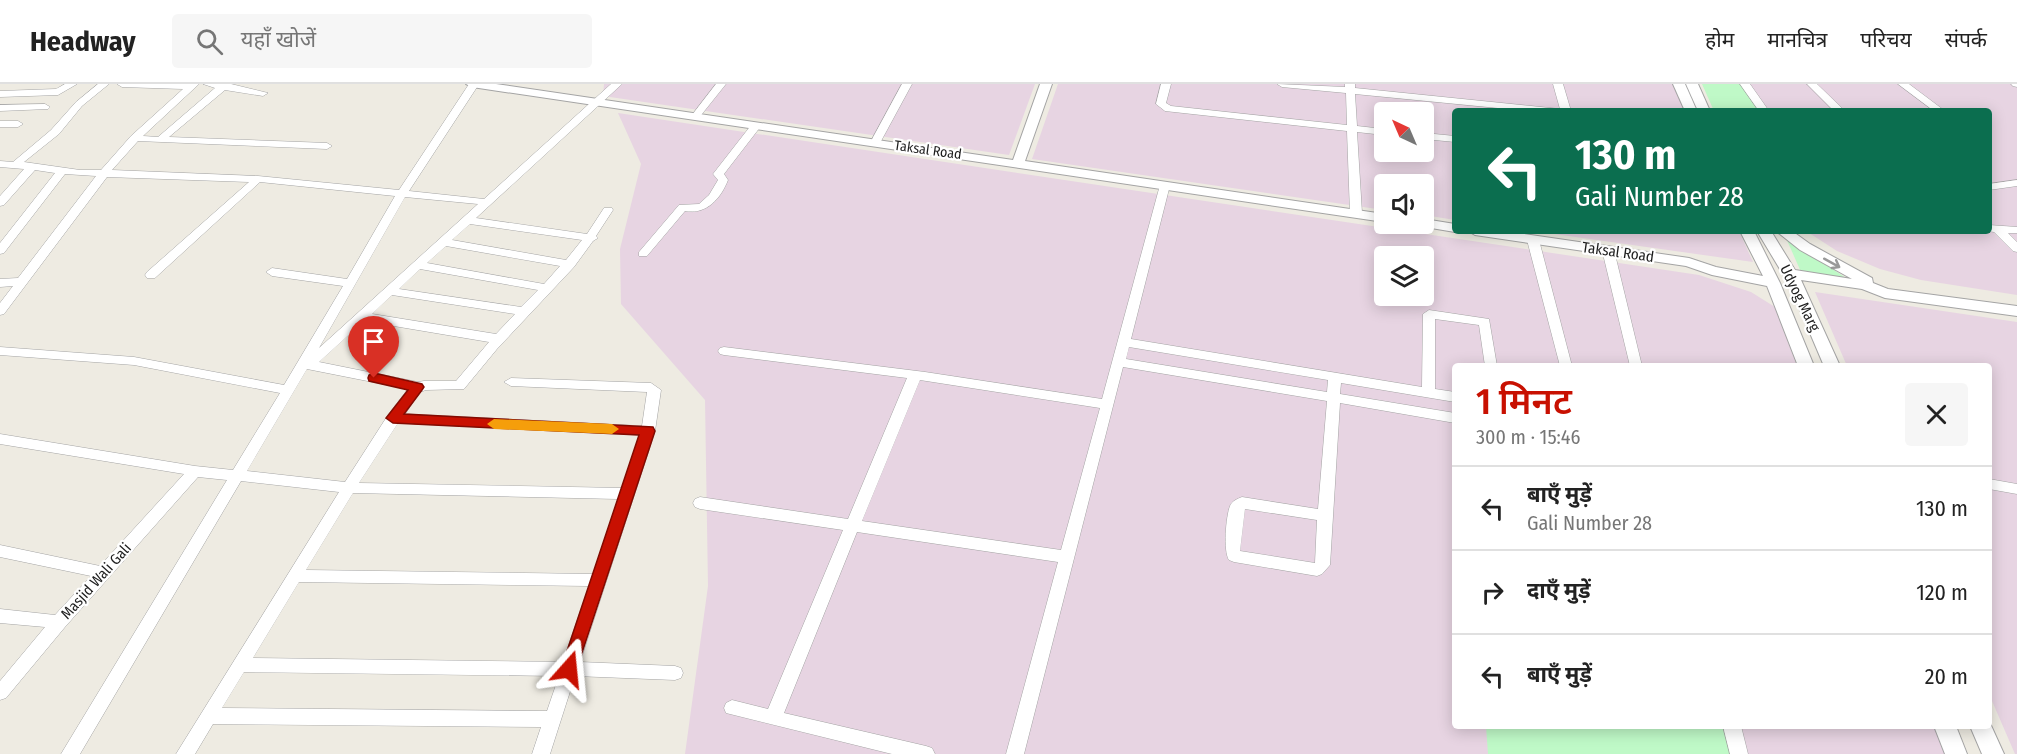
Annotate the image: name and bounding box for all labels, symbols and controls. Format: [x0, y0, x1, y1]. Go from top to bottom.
search box [172, 14, 592, 68]
text: Headway [30, 25, 136, 58]
icon: search [193, 25, 226, 58]
text: यहाँ खोजें [241, 26, 316, 53]
text: होम [1705, 27, 1734, 53]
text: मानचित्र [1767, 27, 1827, 53]
text: परिचय [1860, 27, 1912, 53]
text: संपर्क [1945, 27, 1987, 53]
north arrow [1374, 102, 1434, 162]
map controls [1374, 102, 1434, 306]
text: 130 m [1575, 130, 1676, 180]
icon: left [1476, 132, 1554, 210]
street label: Taksal Road [893, 137, 963, 163]
button: sound [1374, 174, 1434, 234]
text: Gali Number 28 [1575, 181, 1744, 213]
street label: Taksal Road [1581, 238, 1655, 266]
button: layers [1374, 246, 1434, 306]
one-way arrow [1824, 257, 1841, 269]
street label: Udyog Marg [1776, 262, 1824, 334]
pin [348, 316, 399, 378]
icon: arrive [357, 325, 390, 358]
text: 1 मिनट [1476, 380, 1572, 424]
button: close [1905, 383, 1968, 446]
text: 300 m · 15:46 [1476, 425, 1580, 449]
text: बाएँ मुड़ें [1527, 481, 1592, 508]
icon: left [1476, 492, 1509, 525]
text: 130 m [1916, 495, 1968, 522]
text: Gali Number 28 [1527, 511, 1652, 535]
street label: Masjid Wali Gali [57, 539, 135, 623]
icon: right [1476, 576, 1509, 609]
text: दाएँ मुड़ें [1527, 577, 1591, 604]
text: 120 m [1916, 579, 1968, 606]
position arrow [537, 637, 601, 701]
icon: left [1476, 660, 1509, 693]
text: बाएँ मुड़ें [1527, 661, 1592, 688]
text: 20 m [1925, 663, 1968, 690]

